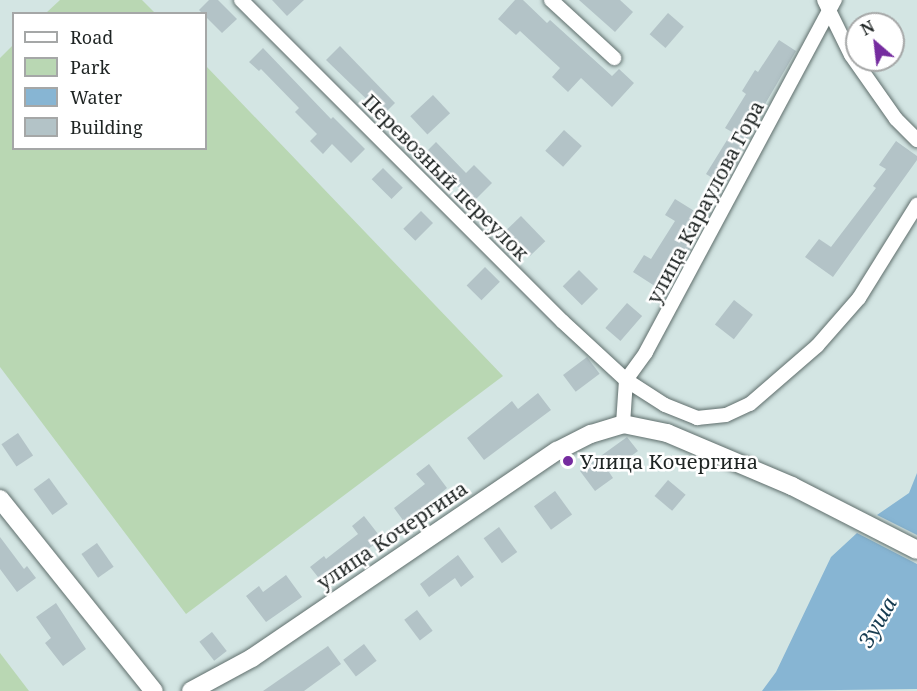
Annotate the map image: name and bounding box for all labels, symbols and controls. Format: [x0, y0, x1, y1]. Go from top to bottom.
legend [12, 12, 207, 150]
north arrow [845, 12, 905, 72]
text: N [857, 15, 878, 41]
text: Road [70, 25, 113, 49]
text: Park [70, 55, 110, 79]
text: Water [70, 85, 122, 109]
street label: Перевозный переулок [358, 89, 534, 265]
street label: улица Караулова Гора [641, 96, 769, 308]
text: Building [70, 115, 143, 139]
place label: Улица Кочергина [580, 449, 758, 473]
marker: Улица Кочергина [561, 454, 575, 468]
street label: улица Кочергина [312, 476, 472, 594]
water label: Зуша [852, 592, 902, 652]

